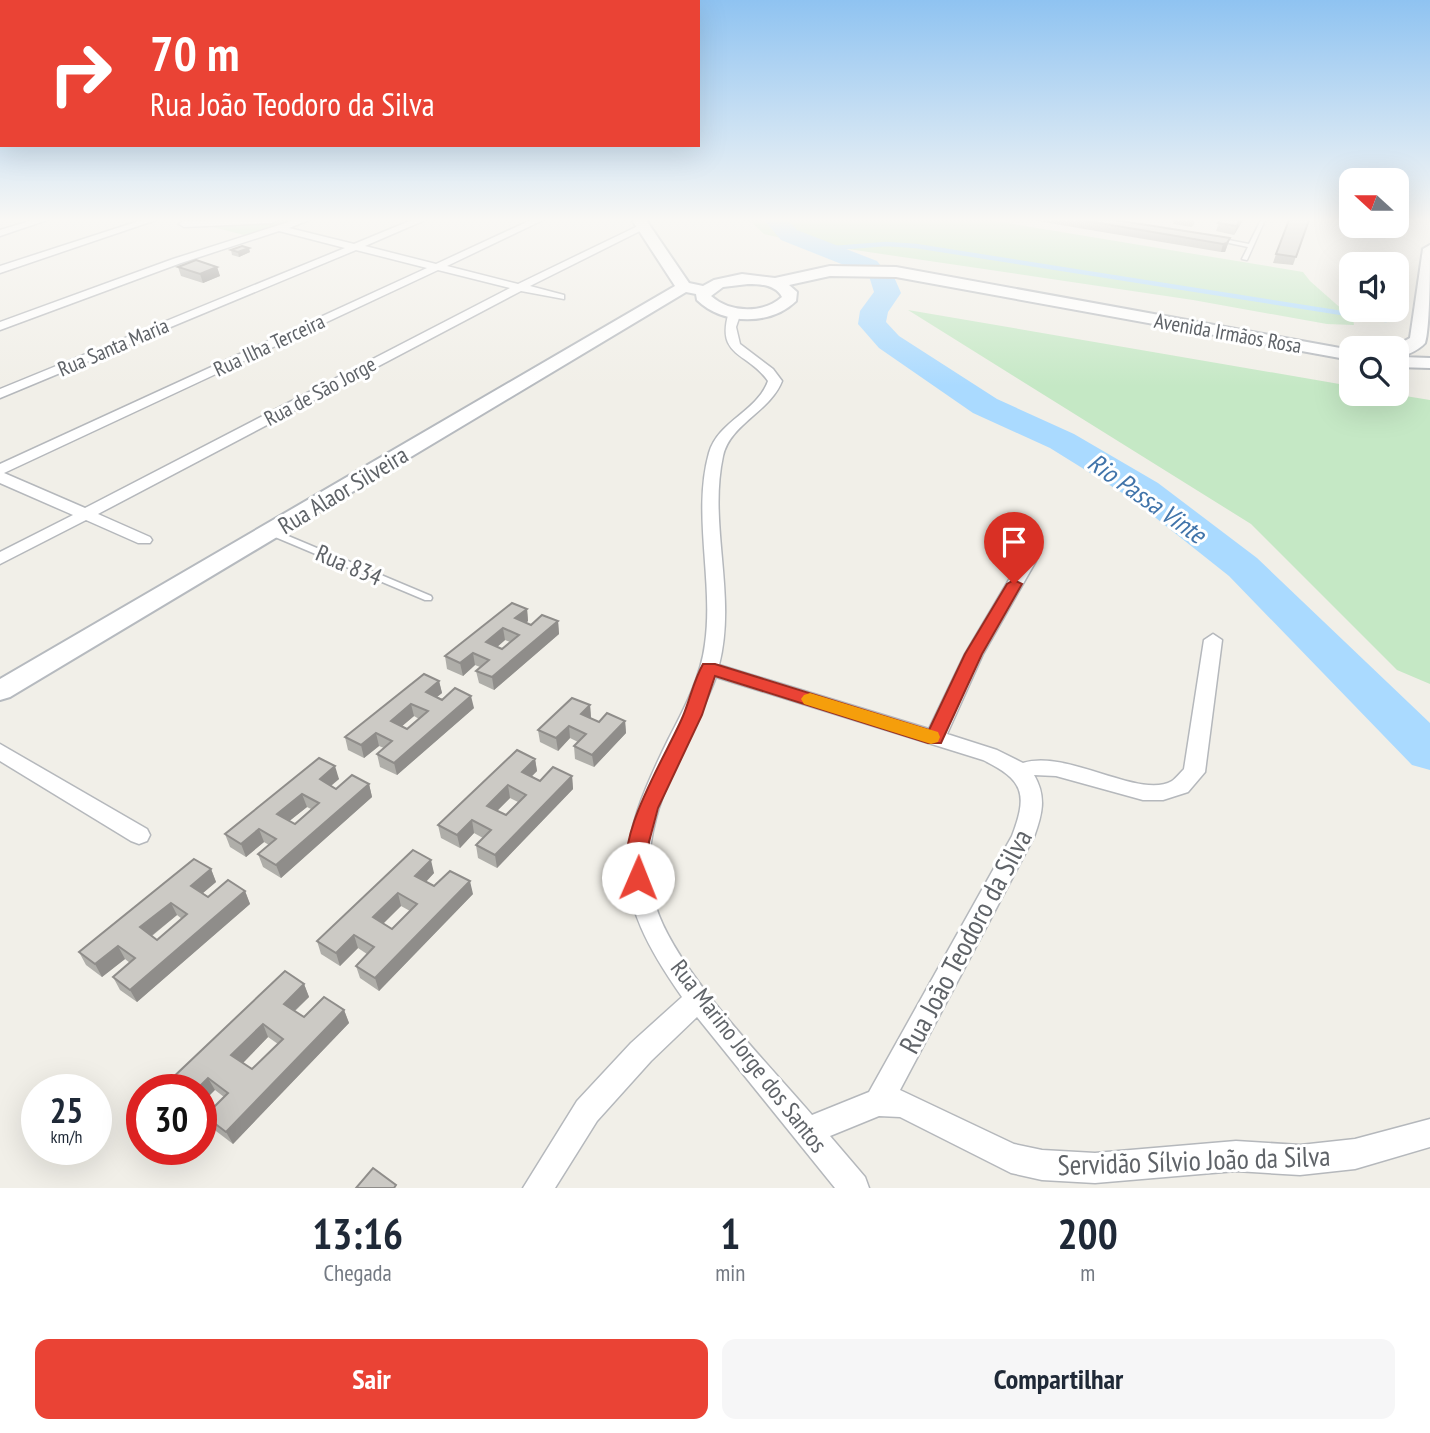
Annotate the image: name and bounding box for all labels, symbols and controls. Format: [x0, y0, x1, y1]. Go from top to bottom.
text: 70 m [150, 21, 239, 85]
icon: right [35, 28, 126, 119]
text: Rua João Teodoro da Silva [150, 83, 435, 125]
north arrow [1339, 168, 1409, 238]
map controls [1339, 168, 1409, 406]
button: sound [1339, 252, 1409, 322]
street label: Avenida Irmãos Rosa [1152, 307, 1304, 359]
street label: Rua Ilha Terceira [209, 308, 329, 382]
street label: Rua Santa Maria [54, 312, 172, 382]
button: search [1339, 336, 1409, 406]
street label: Rua de São Jorge [259, 350, 381, 432]
street label: Rua Alaor Silveira [272, 439, 414, 541]
water label: Rio Passa Vinte [1082, 445, 1214, 552]
pin [984, 512, 1044, 584]
icon: arrive [995, 523, 1033, 561]
street label: Rua 834 [311, 537, 387, 593]
street label: Rua João Teodoro da Silva [890, 822, 1040, 1060]
position arrow [601, 841, 675, 915]
street label: Rua Marino Jorge dos Santos [664, 953, 834, 1159]
speed limit sign: 30 [126, 1074, 217, 1165]
text: 25 [50, 1087, 83, 1133]
text: km/h [51, 1125, 82, 1148]
street label: Servidão Sílvio João da Silva [1057, 1137, 1331, 1183]
text: 13:16 [312, 1206, 403, 1261]
text: 1 [720, 1206, 740, 1261]
text: 200 [1058, 1206, 1118, 1261]
text: Chegada [324, 1258, 392, 1287]
text: min [715, 1258, 745, 1287]
text: m [1080, 1258, 1095, 1287]
button: Sair [35, 1339, 708, 1419]
button: Compartilhar [722, 1339, 1395, 1419]

